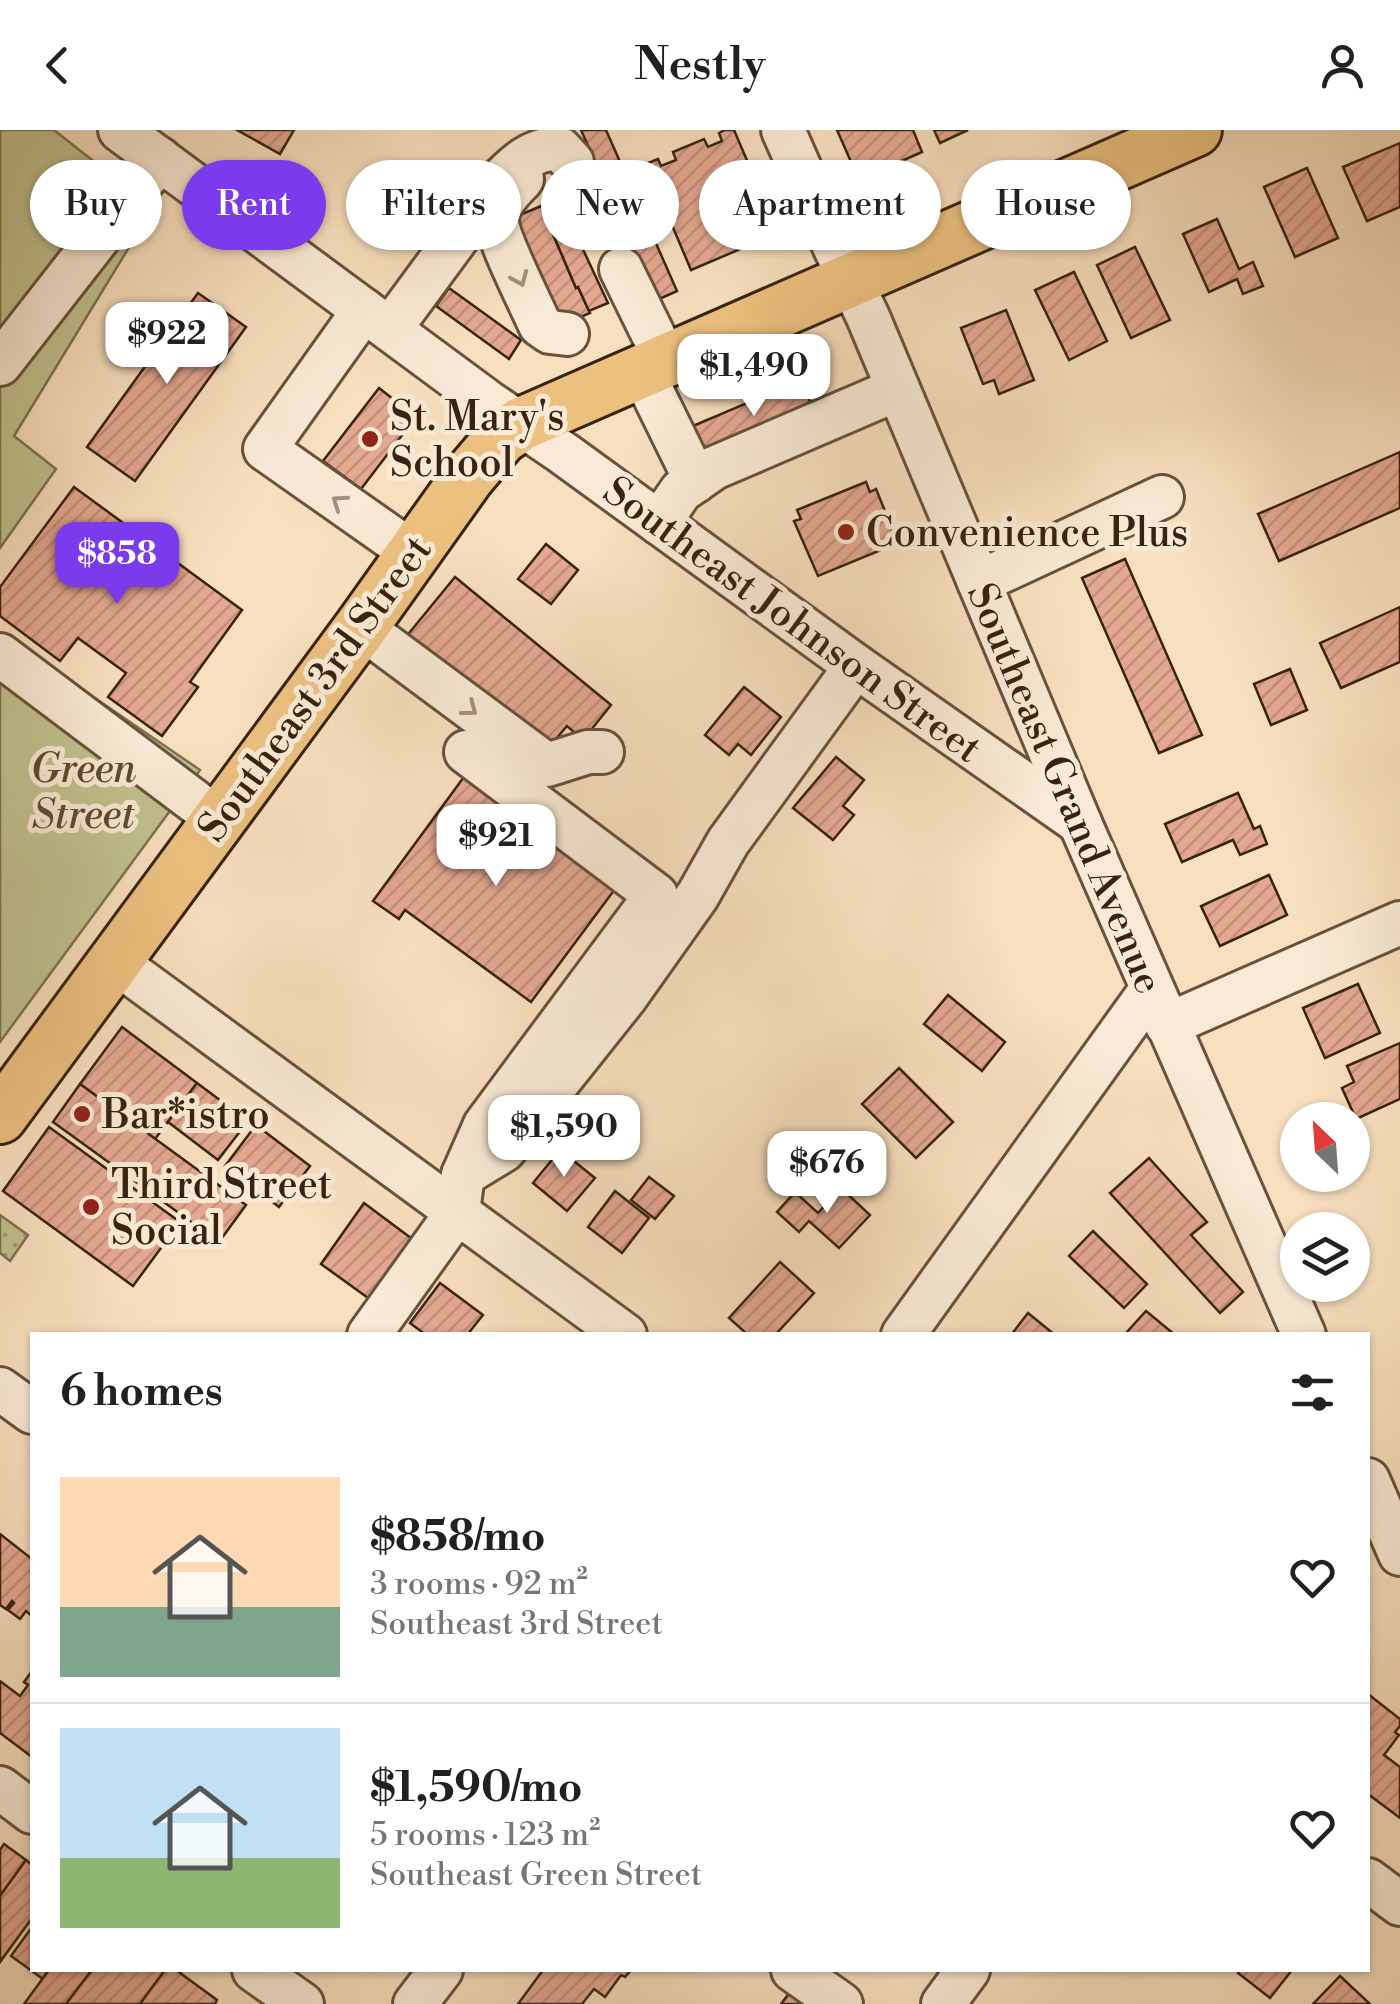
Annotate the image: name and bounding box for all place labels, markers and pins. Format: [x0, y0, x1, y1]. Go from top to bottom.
pin: $922 [108, 302, 226, 387]
pin: $1,490 [673, 334, 835, 419]
place label: St. Mary's School [390, 393, 565, 489]
marker: St. Mary's School [359, 428, 381, 450]
place label: Convenience Plus [866, 509, 1188, 559]
marker: Convenience Plus [835, 521, 857, 543]
pin: $858 [58, 522, 176, 607]
pin: $921 [437, 804, 555, 889]
place label: Bar*istro [101, 1091, 270, 1141]
pin: $1,590 [483, 1095, 645, 1180]
marker: Bar*istro [71, 1103, 93, 1125]
pin: $676 [768, 1131, 886, 1216]
place label: Third Street Social [111, 1161, 332, 1257]
marker: Third Street Social [80, 1196, 102, 1218]

